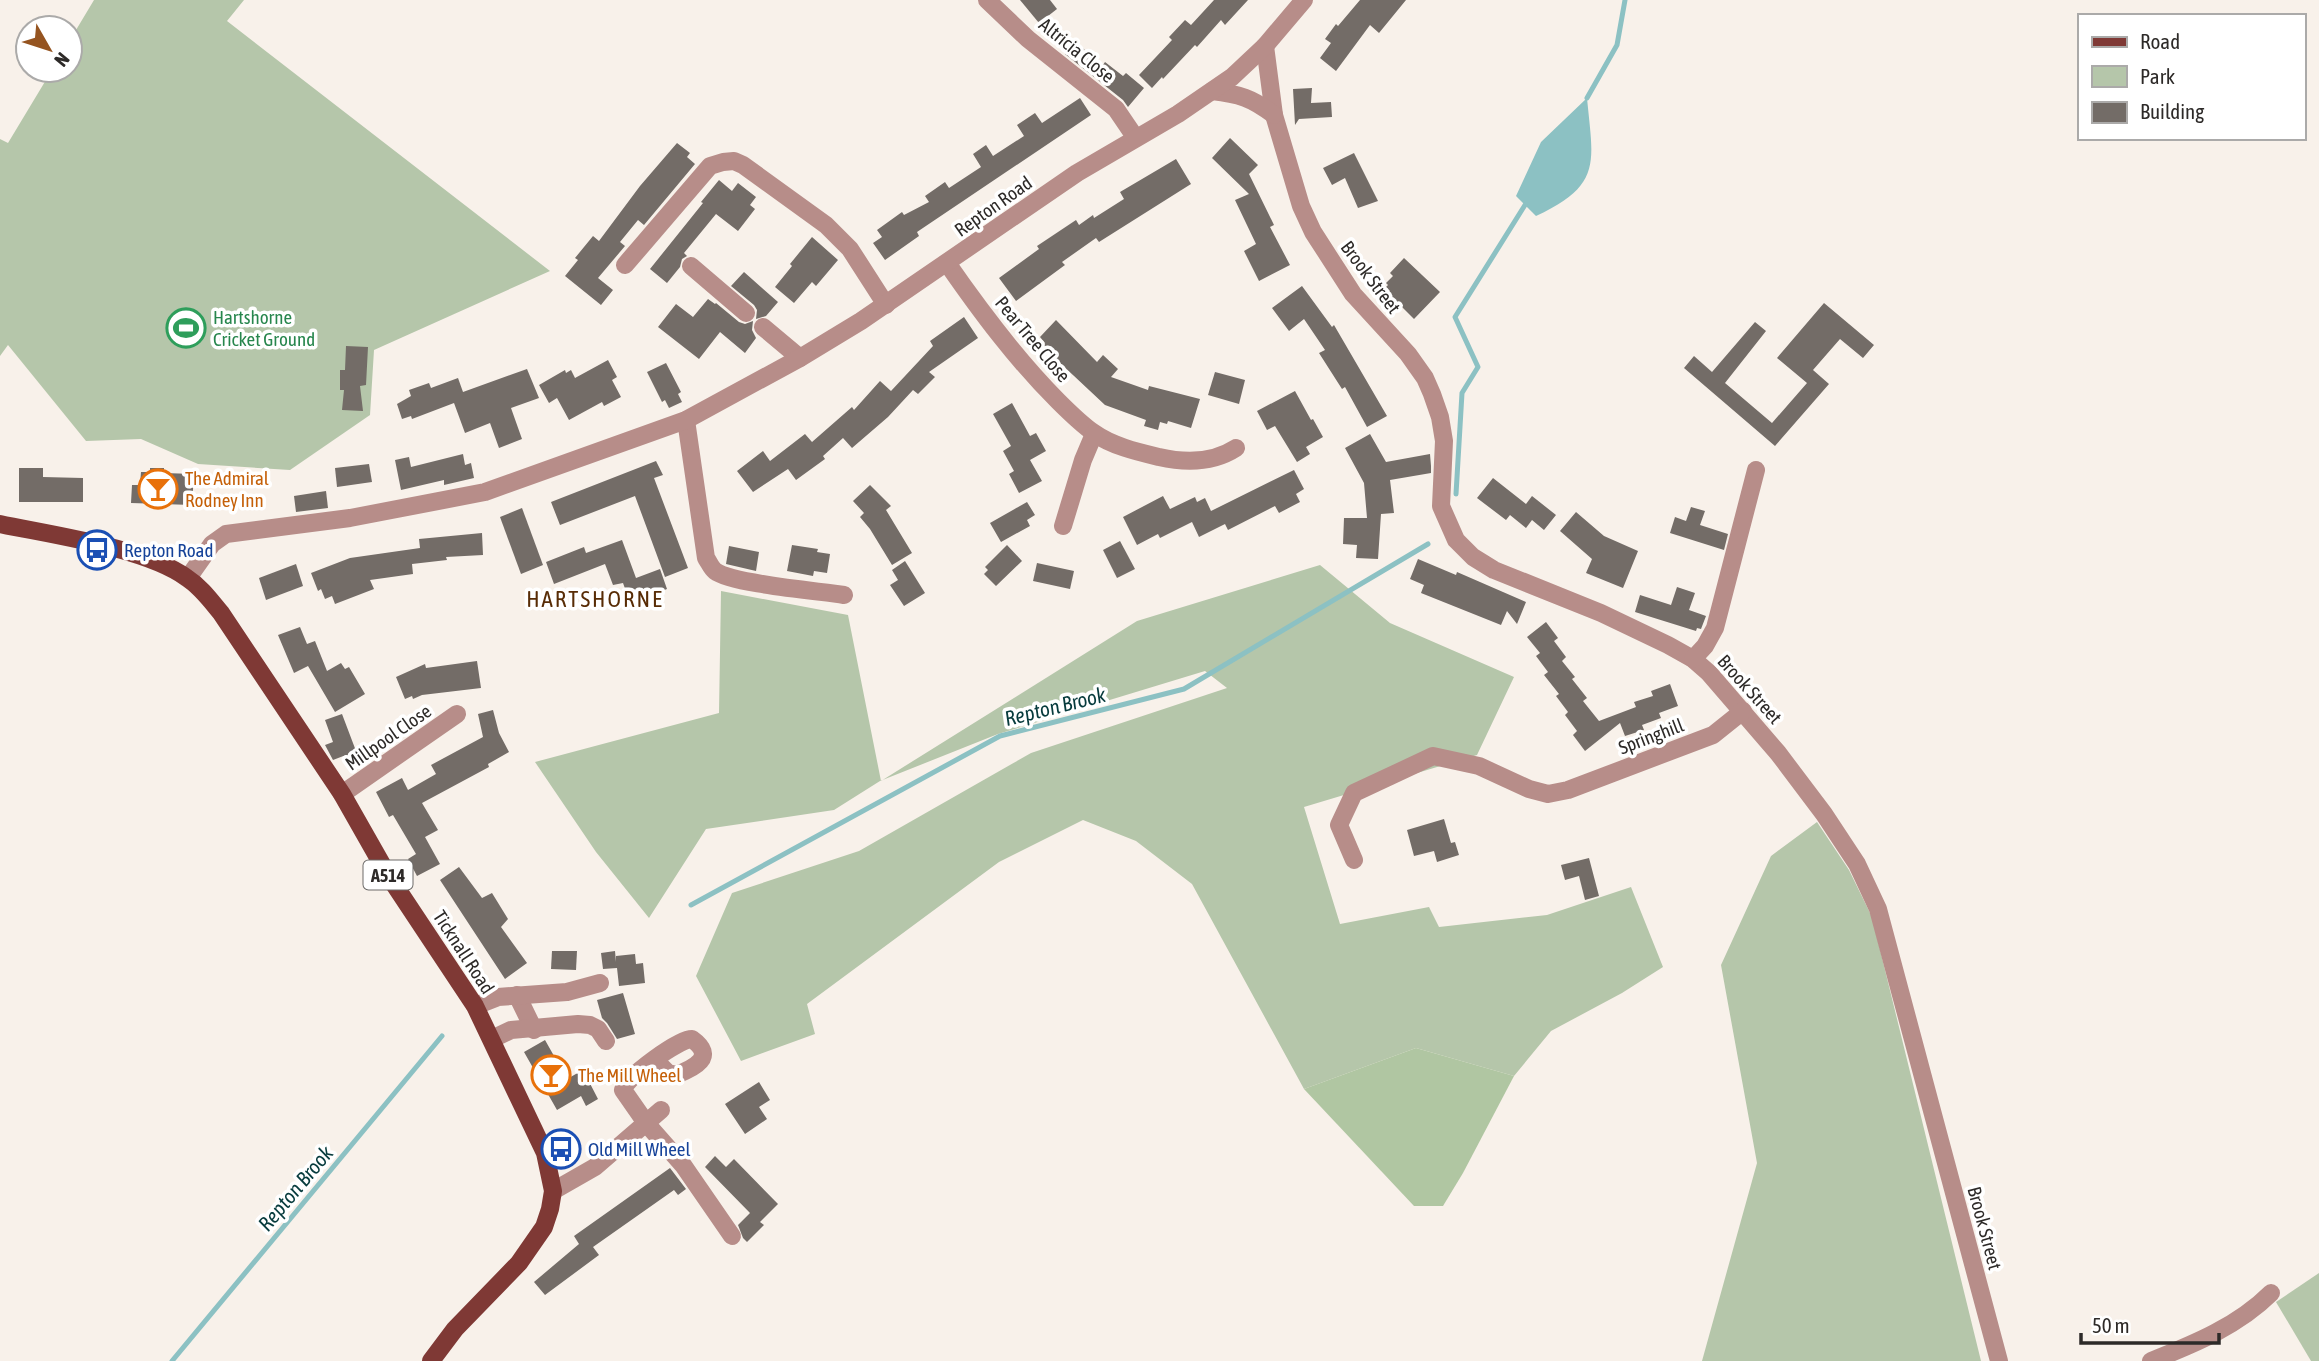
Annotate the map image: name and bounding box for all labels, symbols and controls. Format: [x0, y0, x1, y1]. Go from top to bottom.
street label: Altricia Close [1035, 13, 1119, 87]
north arrow [14, 14, 84, 84]
legend [2078, 14, 2305, 140]
text: Road [2140, 29, 2180, 53]
text: N [50, 48, 74, 71]
text: Park [2140, 64, 2175, 88]
text: Building [2140, 99, 2204, 123]
street label: Repton Road [950, 171, 1036, 241]
street label: Brook Street [1337, 236, 1405, 318]
street label: Pear Tree Close [991, 292, 1075, 386]
place label: Hartshorne Cricket Ground [213, 306, 315, 350]
sports icon: Hartshorne Cricket Ground [165, 307, 207, 349]
place label: The Admiral Rodney Inn [185, 467, 269, 511]
bar icon: The Admiral Rodney Inn [137, 468, 179, 510]
bus stop icon: Repton Road [76, 529, 118, 571]
place label: Repton Road [124, 539, 213, 561]
district label: HARTSHORNE [526, 586, 664, 612]
street label: Brook Street [1713, 650, 1787, 728]
water label: Repton Brook [1002, 682, 1109, 730]
street label: Millpool Close [341, 699, 435, 775]
street label: Springhill [1615, 714, 1687, 758]
road number: A514 [364, 860, 412, 890]
street label: Ticknall Road [429, 906, 499, 998]
bar icon: The Mill Wheel [530, 1054, 572, 1096]
place label: The Mill Wheel [578, 1064, 681, 1086]
bus stop icon: Old Mill Wheel [540, 1128, 582, 1170]
place label: Old Mill Wheel [588, 1138, 691, 1160]
water label: Repton Brook [253, 1140, 338, 1235]
street label: Brook Street [1963, 1184, 2007, 1272]
scale bar [2081, 1302, 2219, 1346]
text: 50 m [2092, 1313, 2130, 1337]

